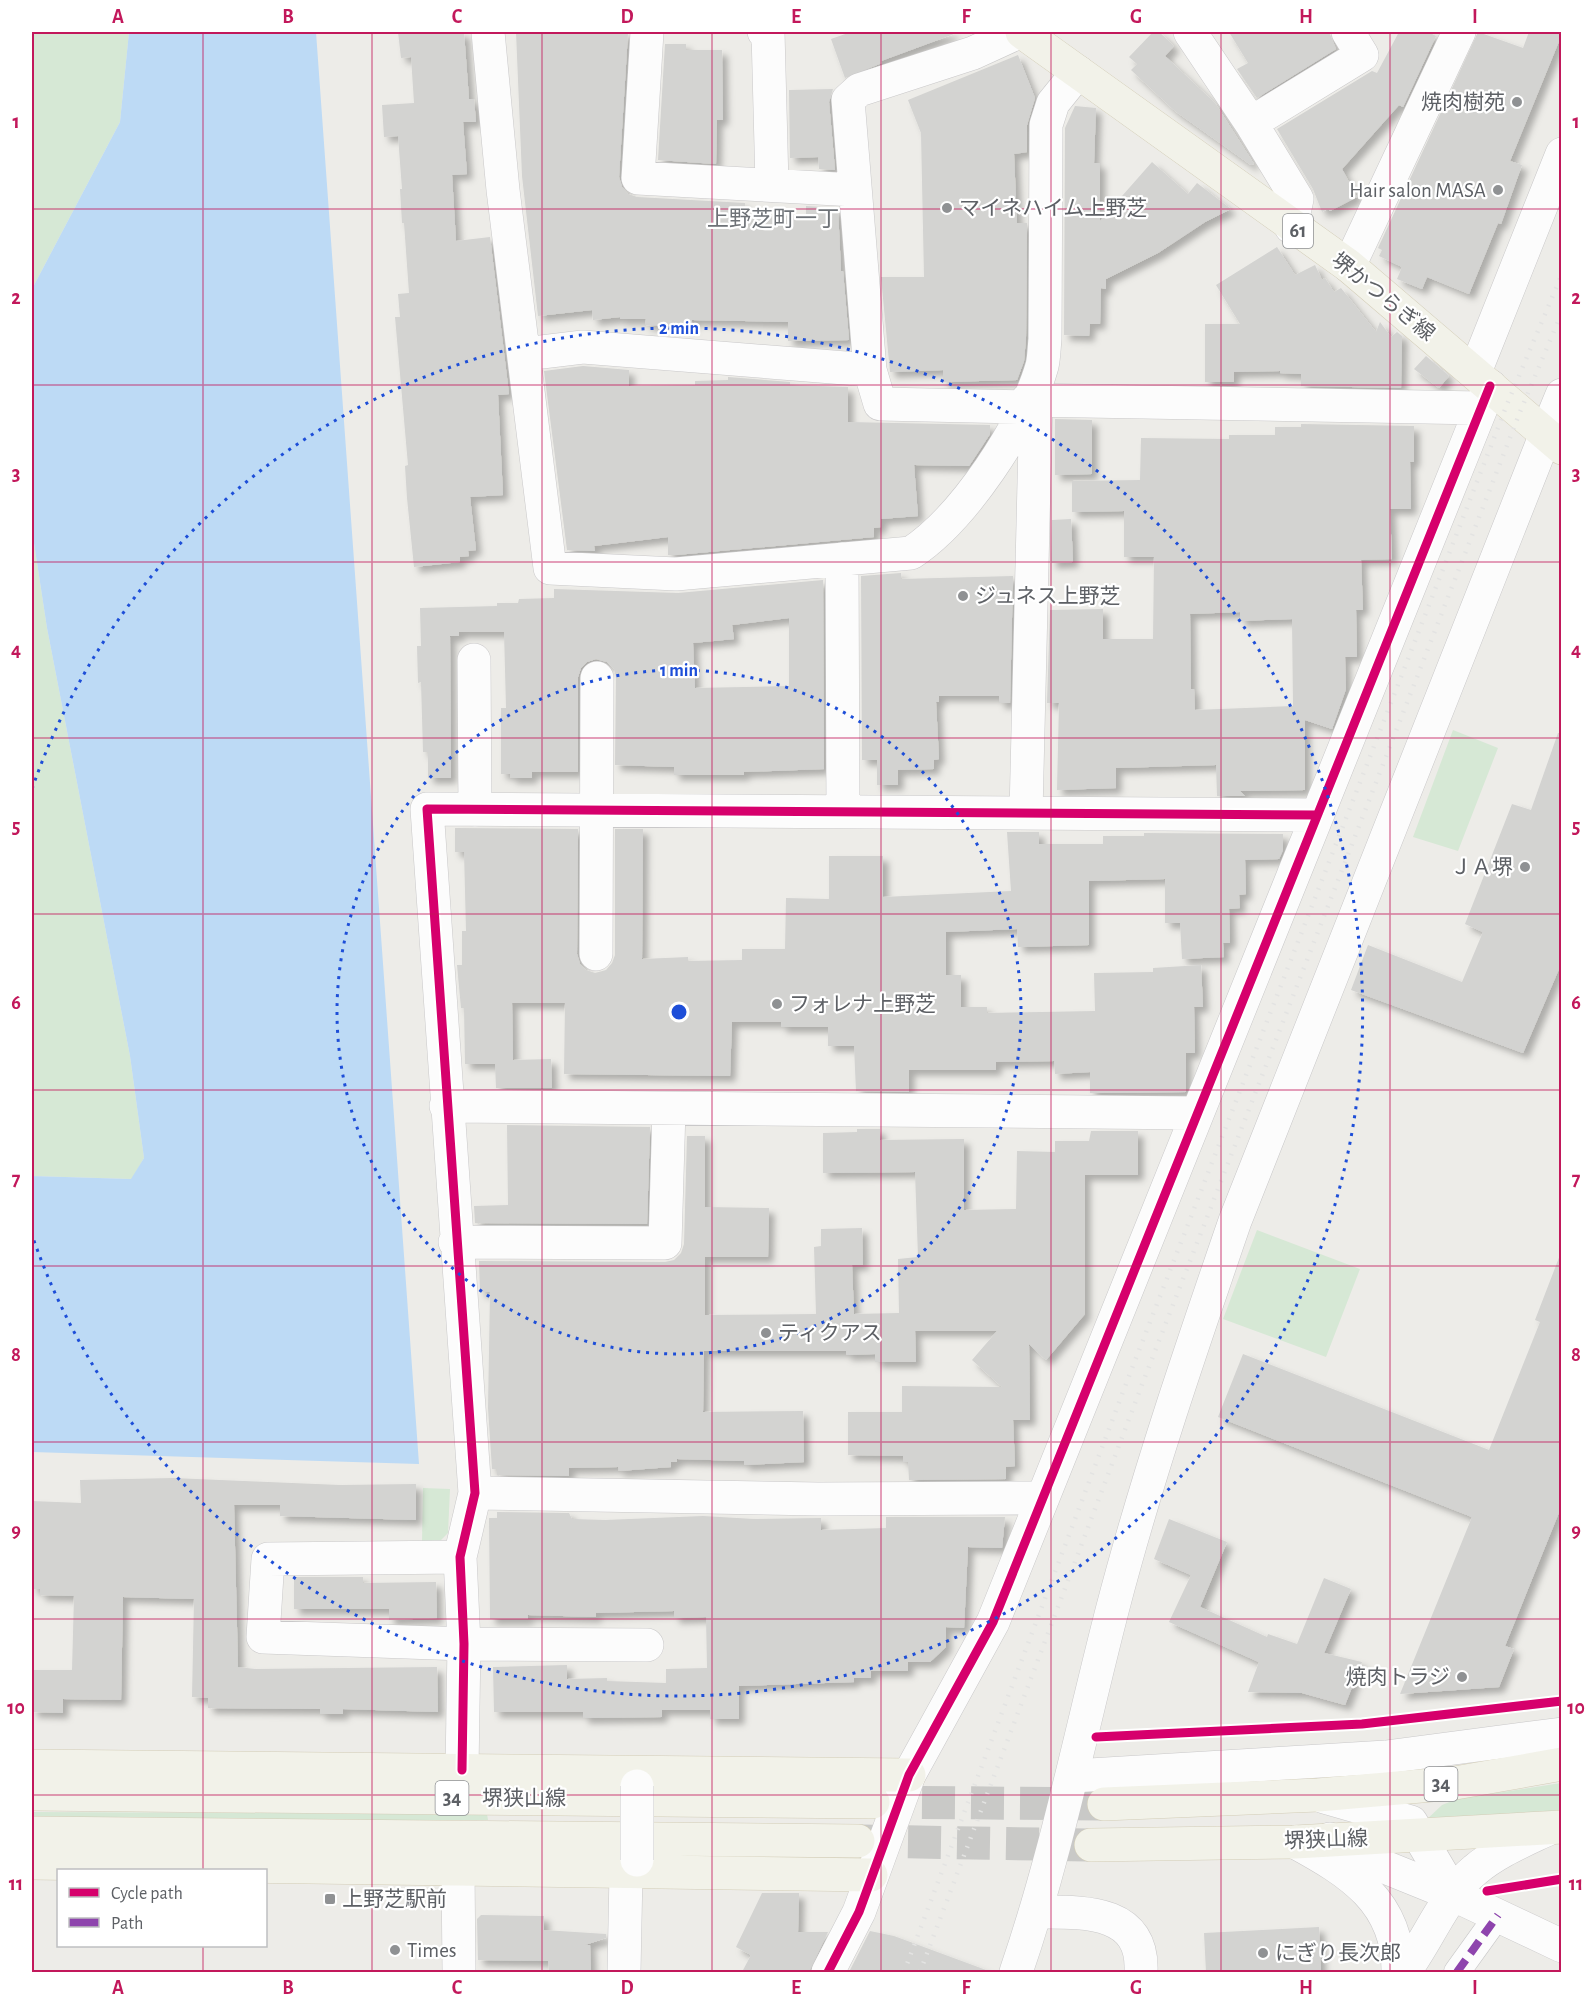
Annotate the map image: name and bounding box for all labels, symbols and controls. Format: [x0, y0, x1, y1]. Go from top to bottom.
text: A [112, 7, 124, 27]
text: B [282, 7, 294, 27]
text: C [452, 7, 463, 27]
text: D [620, 7, 634, 27]
text: E [791, 7, 801, 27]
text: F [961, 7, 971, 27]
text: G [1130, 7, 1142, 27]
text: H [1299, 7, 1313, 27]
text: I [1472, 7, 1478, 27]
place label: 焼肉樹苑 [1421, 91, 1505, 113]
marker: 焼肉樹苑 [1510, 95, 1524, 109]
text: 1 [12, 112, 20, 132]
text: 1 [1572, 112, 1580, 132]
place label: Hair salon MASA [1349, 180, 1486, 201]
marker: Hair salon MASA [1491, 183, 1505, 197]
place label: マイネハイム上野芝 [959, 197, 1147, 219]
marker: マイネハイム上野芝 [940, 201, 954, 215]
district label: 上野芝町一丁 [707, 207, 839, 230]
road number: 61 [1283, 214, 1313, 248]
street label: 堺かつらぎ線 [1327, 248, 1439, 345]
text: 2 [11, 288, 21, 308]
text: 2 [1571, 288, 1581, 308]
text: 2 min [659, 320, 699, 338]
text: 3 [12, 464, 20, 484]
text: 3 [1572, 464, 1580, 484]
place label: ジュネス上野芝 [975, 585, 1121, 607]
marker: ジュネス上野芝 [956, 589, 970, 603]
text: 4 [11, 640, 21, 660]
text: 4 [1571, 640, 1581, 660]
text: 1 min [660, 662, 698, 680]
text: 5 [12, 817, 20, 837]
text: 5 [1572, 817, 1580, 837]
place label: ＪＡ堺 [1450, 856, 1513, 878]
marker: ＪＡ堺 [1518, 860, 1532, 874]
text: 6 [11, 993, 21, 1013]
place label: フォレナ上野芝 [789, 993, 936, 1015]
text: 6 [1571, 993, 1581, 1013]
marker: フォレナ上野芝 [770, 997, 784, 1011]
centre of rings [669, 1002, 689, 1022]
text: 7 [12, 1169, 21, 1189]
text: 7 [1572, 1169, 1581, 1189]
place label: ティクアス [778, 1322, 882, 1344]
marker: ティクアス [759, 1326, 773, 1340]
text: 8 [11, 1345, 21, 1365]
text: 8 [1571, 1345, 1581, 1365]
text: 9 [11, 1521, 21, 1541]
text: 9 [1571, 1521, 1581, 1541]
place label: 焼肉トラジ [1345, 1666, 1450, 1688]
marker: 焼肉トラジ [1455, 1670, 1469, 1684]
text: 10 [7, 1698, 25, 1718]
text: 10 [1567, 1698, 1585, 1718]
road number: 34 [1424, 1767, 1458, 1801]
road number: 34 [436, 1781, 468, 1815]
street label: 堺狭山線 [482, 1787, 566, 1809]
street label: 堺狭山線 [1284, 1827, 1368, 1852]
legend [57, 1869, 267, 1947]
text: 11 [9, 1874, 23, 1894]
text: 11 [1569, 1874, 1583, 1894]
text: Cycle path [111, 1885, 183, 1903]
place label: 上野芝駅前 [342, 1888, 447, 1910]
marker: 上野芝駅前 [323, 1892, 337, 1906]
text: Path [111, 1915, 143, 1933]
place label: Times [407, 1940, 457, 1961]
place label: にぎり長次郎 [1275, 1942, 1401, 1964]
marker: Times [388, 1943, 402, 1957]
marker: にぎり長次郎 [1256, 1946, 1270, 1960]
text: A [112, 1978, 124, 1998]
text: B [282, 1978, 294, 1998]
text: C [452, 1978, 463, 1998]
text: D [620, 1978, 634, 1998]
text: E [791, 1978, 801, 1998]
text: F [961, 1978, 971, 1998]
text: G [1130, 1978, 1142, 1998]
text: H [1299, 1978, 1313, 1998]
text: I [1472, 1978, 1478, 1998]

